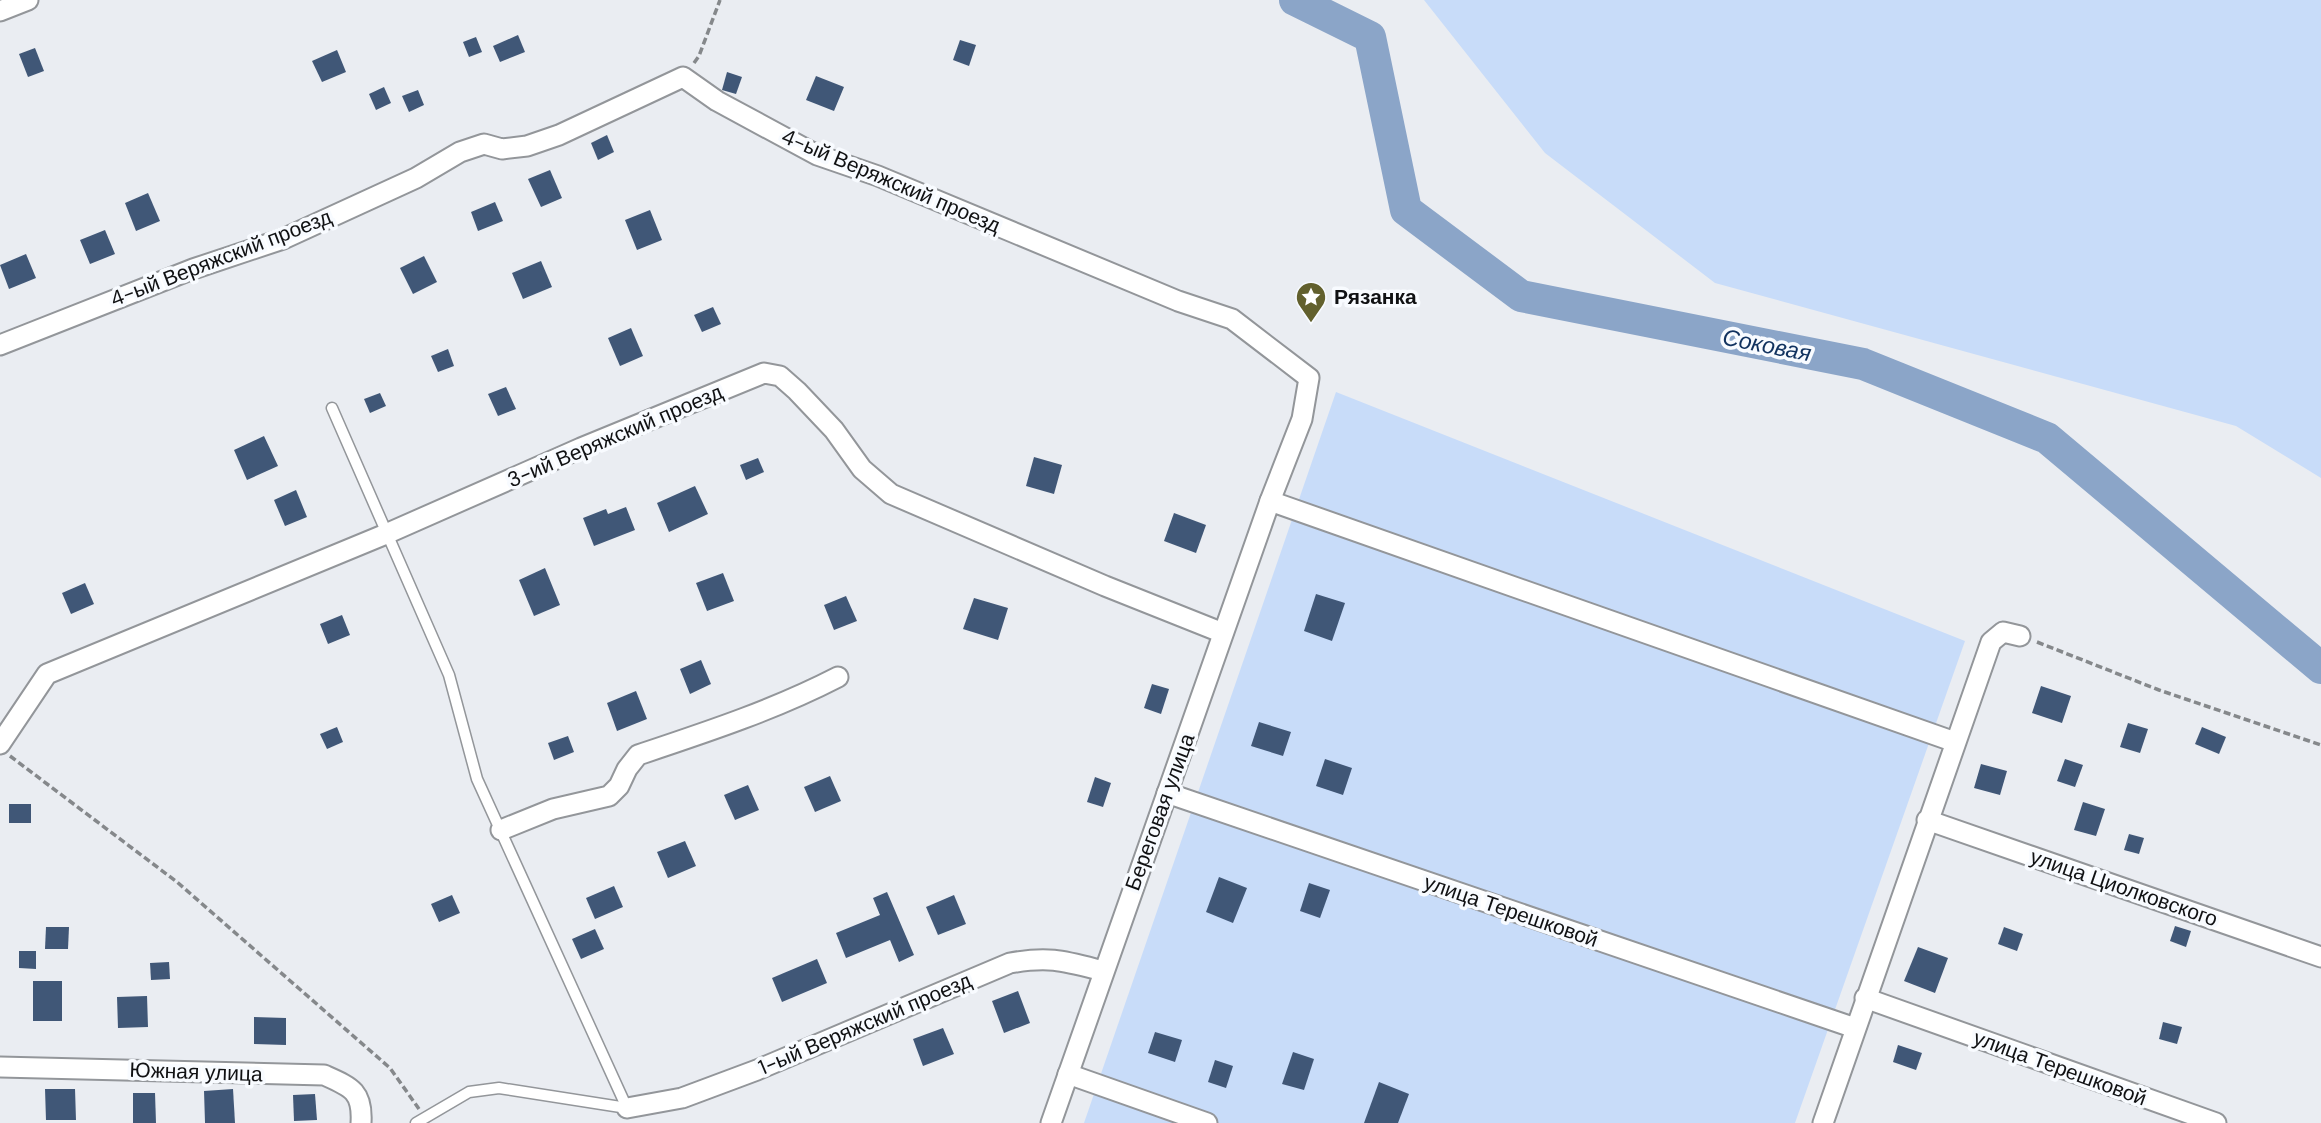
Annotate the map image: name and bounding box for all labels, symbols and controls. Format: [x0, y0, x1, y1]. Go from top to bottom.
street label: 4-ый Веряжский проезд [777, 122, 1005, 240]
street label: 4-ый Веряжский проезд [106, 203, 336, 313]
place icon: Рязанка [1294, 280, 1328, 324]
place label: Рязанка [1334, 283, 1417, 311]
water label: Соковая [1720, 322, 1814, 368]
street label: 3-ий Веряжский проезд [503, 378, 727, 494]
street label: Береговая улица [1119, 729, 1201, 894]
street label: улица Циолковского [2027, 843, 2221, 933]
street label: улица Терешковой [1420, 868, 1602, 954]
street label: 1-ый Веряжский проезд [754, 966, 976, 1082]
street label: улица Терешковой [1970, 1024, 2150, 1112]
street label: Южная улица [129, 1056, 263, 1088]

